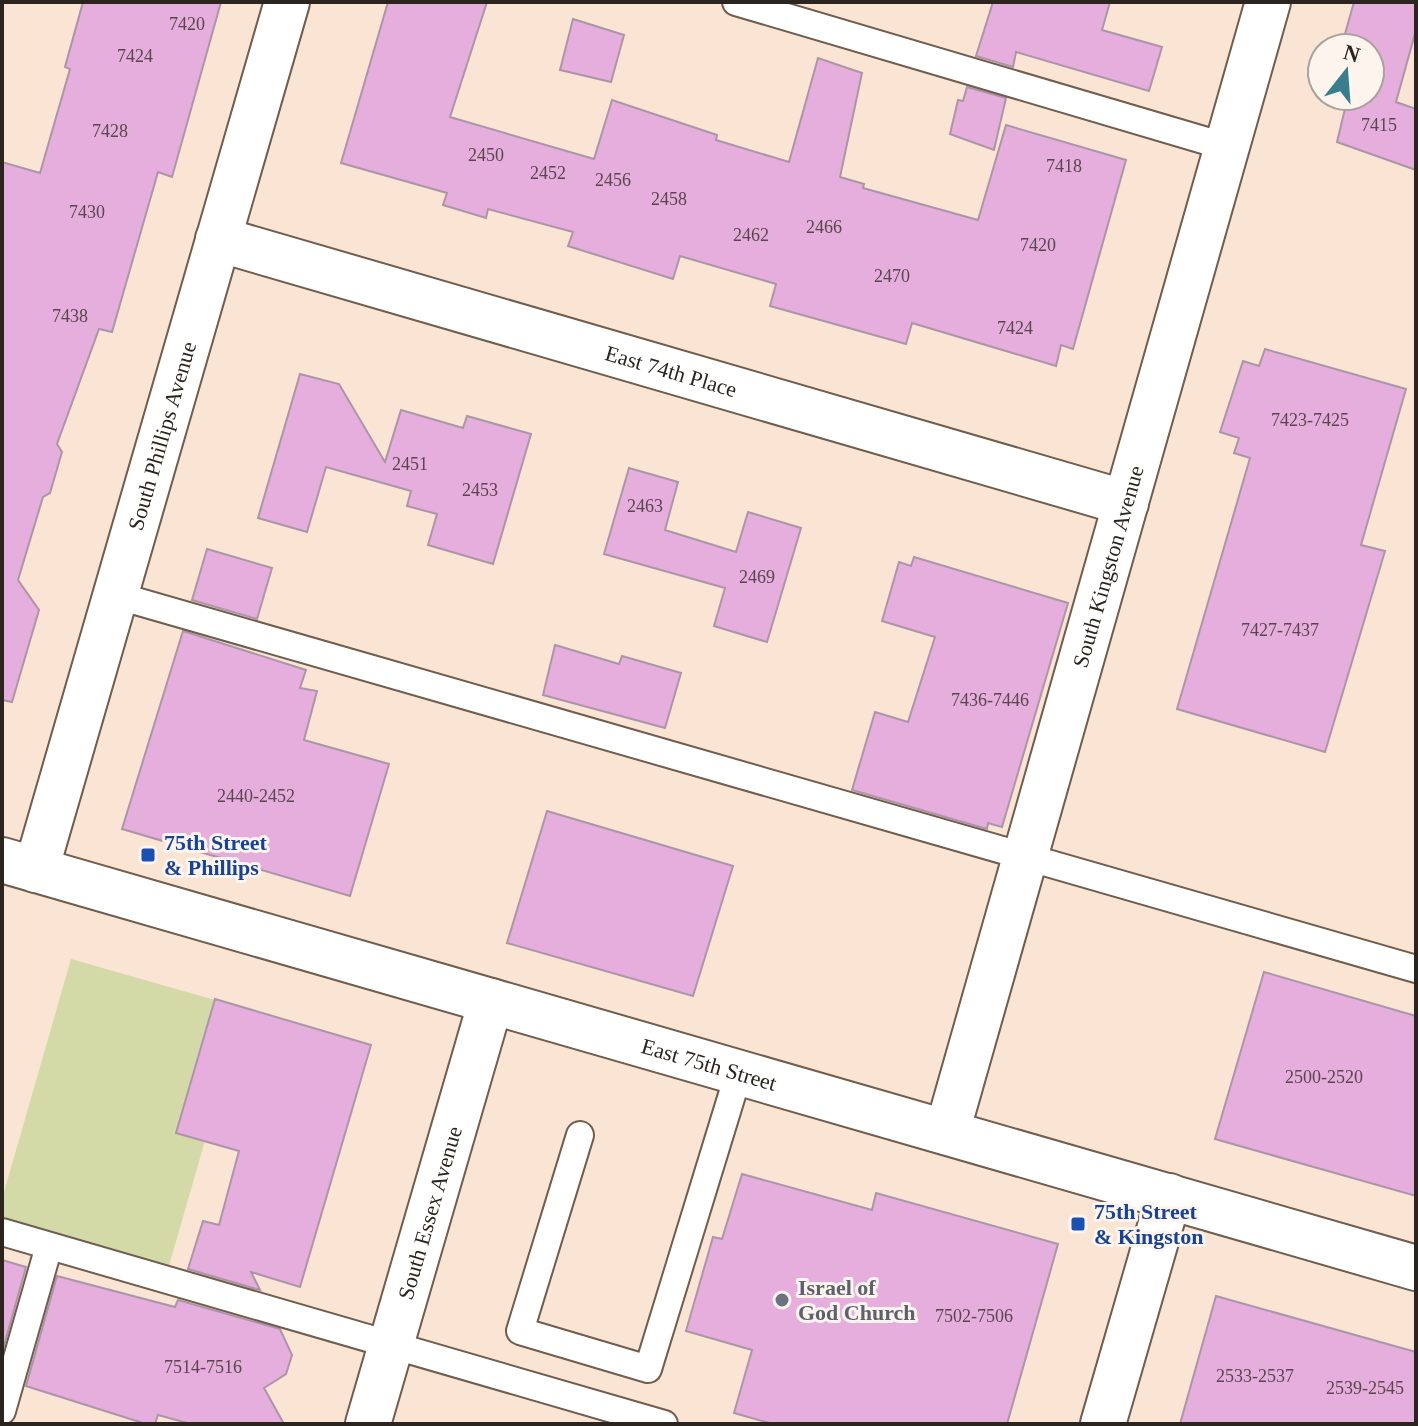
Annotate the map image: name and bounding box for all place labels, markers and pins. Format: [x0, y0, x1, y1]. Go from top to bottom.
place label: 75th Street & Phillips [164, 830, 268, 880]
marker: 75th Street & Phillips [139, 846, 157, 864]
place label: 75th Street & Kingston [1094, 1199, 1203, 1249]
marker: 75th Street & Kingston [1069, 1215, 1087, 1233]
place label: Israel of God Church [798, 1275, 916, 1325]
marker: Israel of God Church [773, 1291, 791, 1309]

